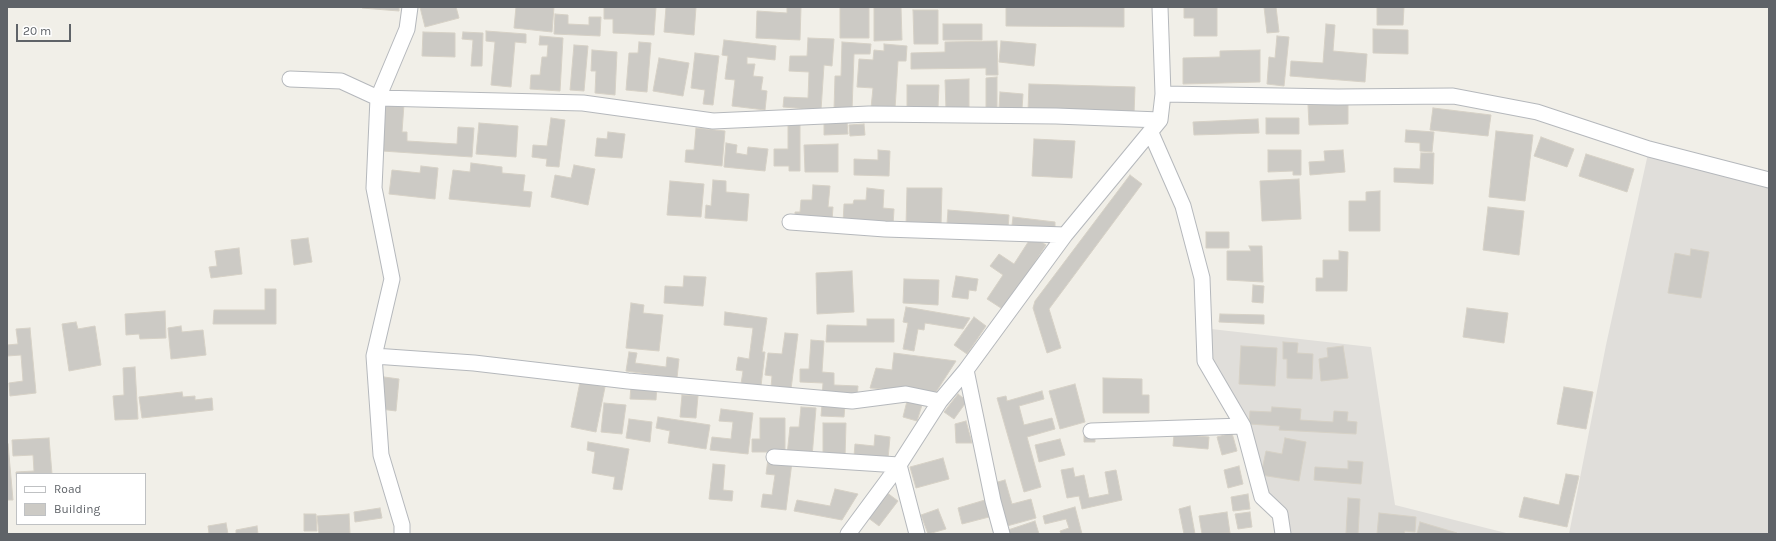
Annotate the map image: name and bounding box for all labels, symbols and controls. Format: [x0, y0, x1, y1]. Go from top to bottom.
scale bar [18, 16, 73, 42]
text: 20 m [23, 24, 51, 38]
legend [16, 473, 146, 525]
text: Road [54, 482, 82, 496]
text: Building [54, 502, 100, 516]

